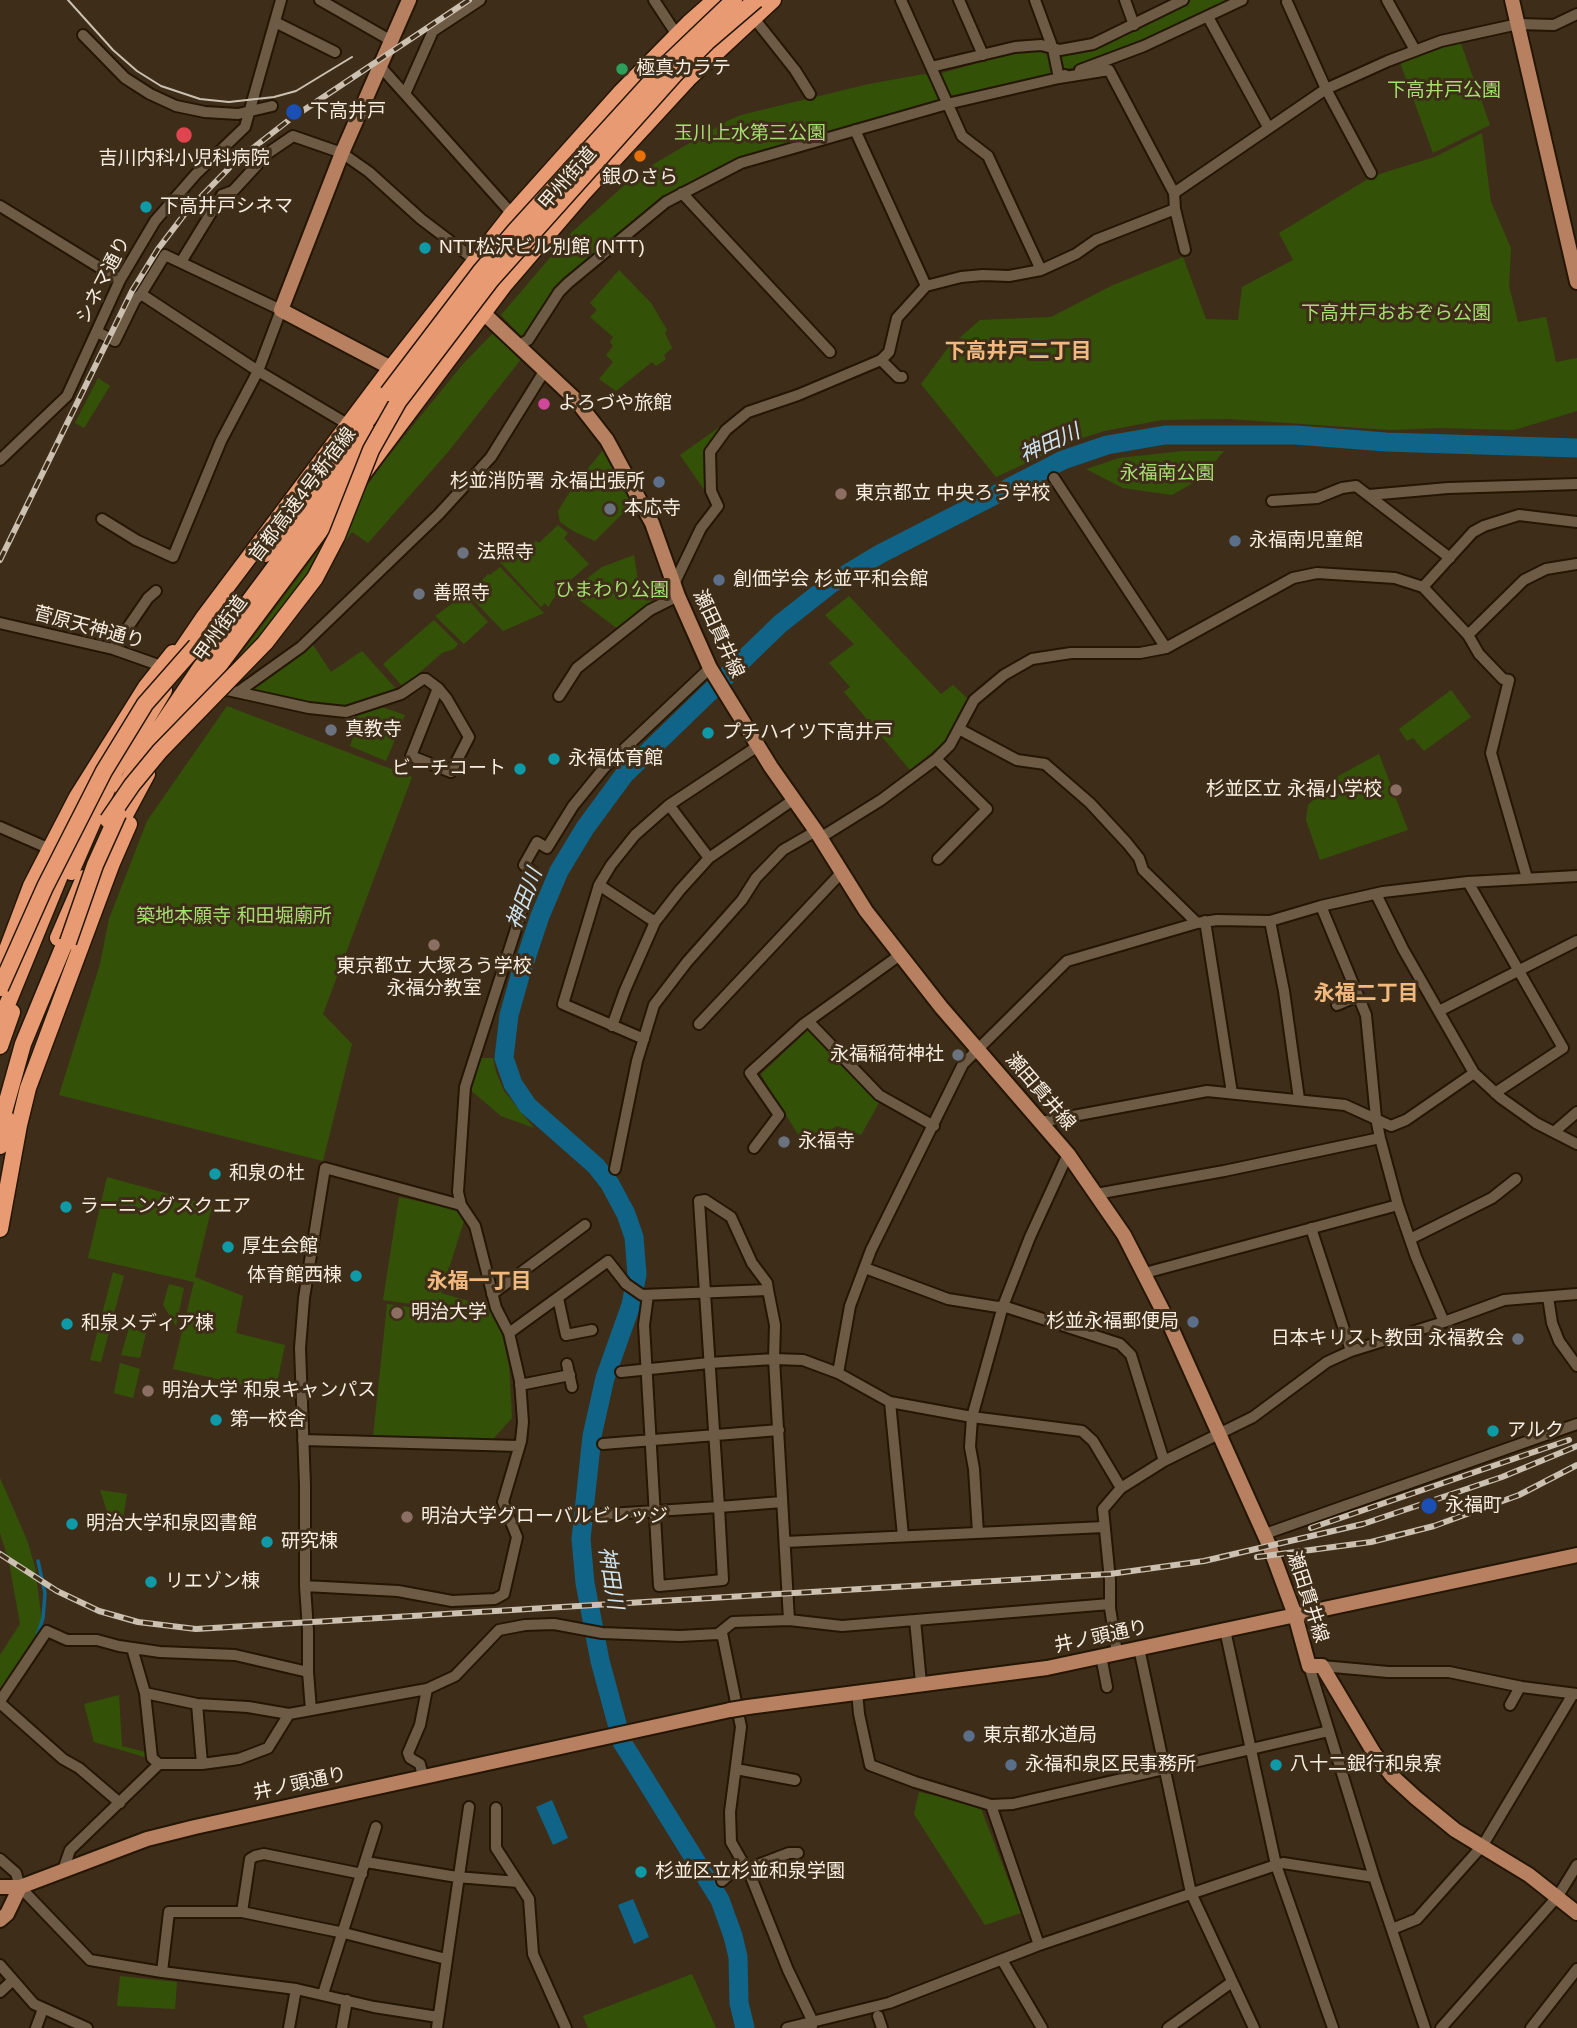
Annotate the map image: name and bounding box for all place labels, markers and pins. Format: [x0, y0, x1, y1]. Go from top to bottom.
place label: 極真カラテ [636, 58, 731, 80]
marker: 極真カラテ [614, 61, 630, 77]
place label: 下高井戸 [310, 101, 386, 123]
marker: 下高井戸 [284, 102, 304, 122]
marker: 吉川内科小児科病院 [174, 125, 194, 145]
place label: 吉川内科小児科病院 [99, 148, 269, 170]
marker: 銀のさら [632, 148, 648, 164]
place label: 銀のさら [602, 167, 678, 189]
place label: 下高井戸シネマ [160, 196, 293, 218]
marker: 下高井戸シネマ [138, 199, 154, 215]
place label: NTT松沢ビル別館 (NTT) [439, 237, 645, 259]
marker: NTT松沢ビル別館 (NTT) [417, 240, 433, 256]
place label: よろづや旅館 [558, 393, 672, 415]
marker: よろづや旅館 [536, 396, 552, 412]
place label: 杉並消防署 永福出張所 [450, 471, 645, 493]
marker: 杉並消防署 永福出張所 [651, 474, 667, 490]
place label: 東京都立 中央ろう学校 [855, 483, 1050, 505]
marker: 東京都立 中央ろう学校 [833, 486, 849, 502]
place label: 本応寺 [624, 498, 681, 520]
marker: 本応寺 [602, 501, 618, 517]
place label: 永福南児童館 [1249, 530, 1363, 552]
marker: 永福南児童館 [1227, 533, 1243, 549]
place label: 法照寺 [477, 542, 534, 564]
marker: 法照寺 [455, 545, 471, 561]
place label: 創価学会 杉並平和会館 [733, 569, 928, 591]
marker: 創価学会 杉並平和会館 [711, 572, 727, 588]
place label: 善照寺 [433, 583, 490, 605]
marker: 善照寺 [411, 586, 427, 602]
place label: 真教寺 [345, 719, 402, 741]
marker: 真教寺 [323, 722, 339, 738]
place label: プチハイツ下高井戸 [722, 722, 893, 744]
marker: プチハイツ下高井戸 [700, 725, 716, 741]
place label: 永福体育館 [568, 748, 663, 770]
marker: 永福体育館 [546, 751, 562, 767]
place label: ビーチコート [392, 758, 506, 780]
marker: ビーチコート [512, 761, 528, 777]
place label: 杉並区立 永福小学校 [1206, 779, 1382, 801]
marker: 杉並区立 永福小学校 [1388, 782, 1404, 798]
marker: 東京都立 大塚ろう学校 永福分教室 [426, 937, 442, 953]
place label: 東京都立 大塚ろう学校 永福分教室 [336, 956, 532, 1000]
place label: 永福稲荷神社 [830, 1044, 944, 1066]
marker: 永福稲荷神社 [950, 1047, 966, 1063]
place label: 永福寺 [798, 1131, 855, 1153]
marker: 永福寺 [776, 1134, 792, 1150]
place label: 和泉の杜 [229, 1163, 305, 1185]
marker: 和泉の杜 [207, 1166, 223, 1182]
place label: ラーニングスクエア [80, 1196, 251, 1218]
marker: ラーニングスクエア [58, 1199, 74, 1215]
place label: 厚生会館 [242, 1236, 318, 1258]
marker: 厚生会館 [220, 1239, 236, 1255]
place label: 体育館西棟 [247, 1265, 342, 1287]
marker: 体育館西棟 [348, 1268, 364, 1284]
place label: 明治大学 [411, 1302, 487, 1324]
marker: 明治大学 [389, 1305, 405, 1321]
place label: 杉並永福郵便局 [1046, 1311, 1179, 1333]
place label: 和泉メディア棟 [81, 1313, 214, 1335]
marker: 杉並永福郵便局 [1185, 1314, 1201, 1330]
marker: 和泉メディア棟 [59, 1316, 75, 1332]
place label: 日本キリスト教団 永福教会 [1271, 1328, 1504, 1350]
marker: 日本キリスト教団 永福教会 [1510, 1331, 1526, 1347]
place label: 明治大学 和泉キャンパス [162, 1380, 376, 1402]
marker: 明治大学 和泉キャンパス [140, 1383, 156, 1399]
place label: 第一校舎 [230, 1409, 306, 1431]
marker: 第一校舎 [208, 1412, 224, 1428]
place label: アルク [1507, 1420, 1564, 1442]
marker: アルク [1485, 1423, 1501, 1439]
place label: 永福町 [1445, 1495, 1502, 1517]
marker: 永福町 [1419, 1496, 1439, 1516]
place label: 明治大学グローバルビレッジ [421, 1506, 668, 1528]
marker: 明治大学グローバルビレッジ [399, 1509, 415, 1525]
place label: 明治大学和泉図書館 [86, 1513, 257, 1535]
marker: 明治大学和泉図書館 [64, 1516, 80, 1532]
place label: 研究棟 [281, 1531, 338, 1553]
marker: 研究棟 [259, 1534, 275, 1550]
place label: リエゾン棟 [165, 1571, 260, 1593]
marker: リエゾン棟 [143, 1574, 159, 1590]
place label: 東京都水道局 [983, 1725, 1097, 1747]
marker: 東京都水道局 [961, 1728, 977, 1744]
place label: 永福和泉区民事務所 [1025, 1754, 1196, 1776]
place label: 八十二銀行和泉寮 [1290, 1754, 1442, 1776]
marker: 永福和泉区民事務所 [1003, 1757, 1019, 1773]
marker: 八十二銀行和泉寮 [1268, 1757, 1284, 1773]
place label: 杉並区立杉並和泉学園 [655, 1861, 845, 1883]
marker: 杉並区立杉並和泉学園 [633, 1864, 649, 1880]

